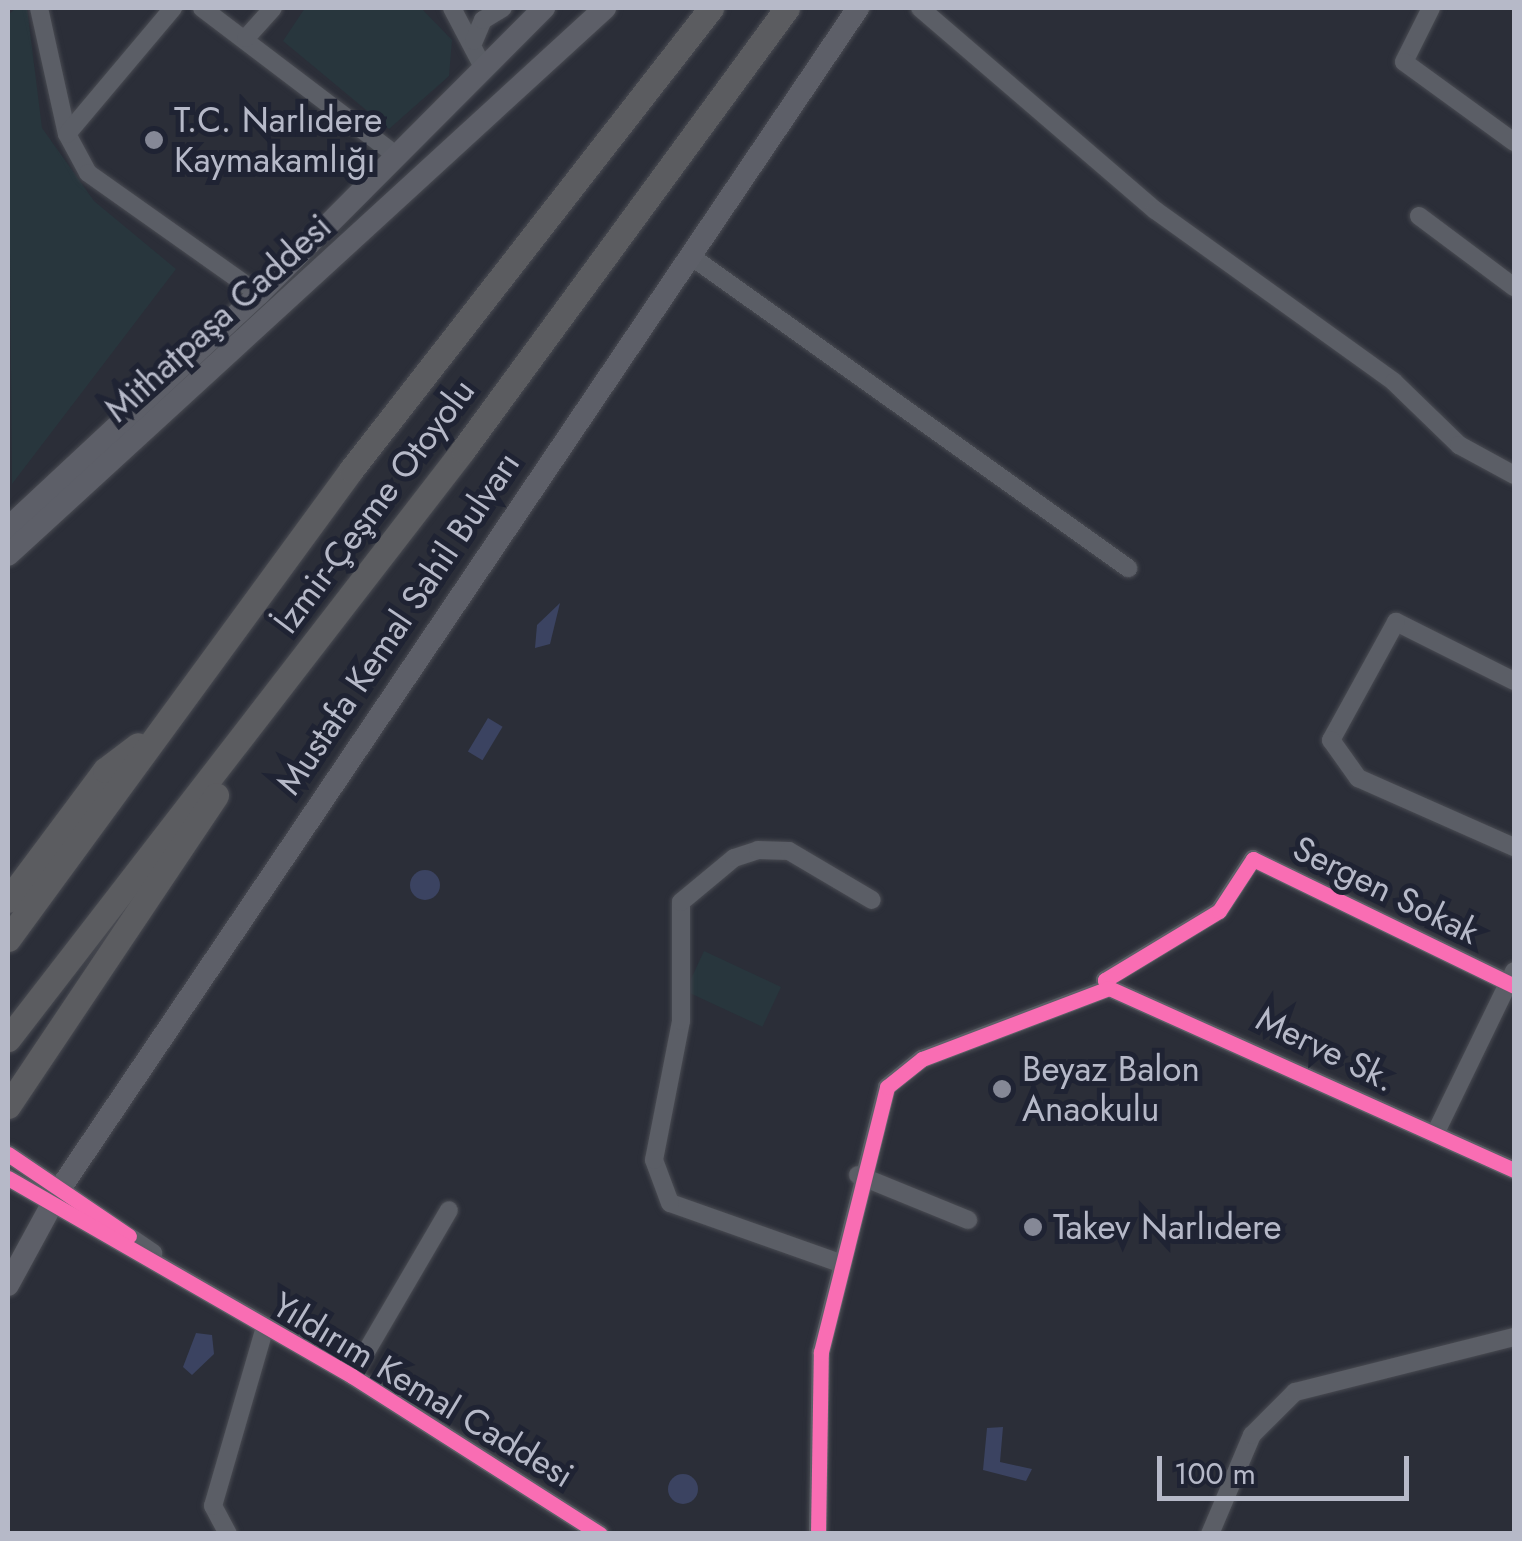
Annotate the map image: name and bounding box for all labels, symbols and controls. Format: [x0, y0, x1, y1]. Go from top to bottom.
place label: T.C. Narlıdere Kaymakamlığı [174, 99, 382, 181]
marker: T.C. Narlıdere Kaymakamlığı [143, 129, 165, 151]
street label: Mithatpaşa Caddesi [96, 205, 340, 431]
street label: İzmir-Çeşme Otoyolu [265, 371, 483, 641]
street label: Mustafa Kemal Sahil Bulvarı [268, 444, 528, 802]
street label: Sergen Sokak [1286, 827, 1486, 953]
street label: Merve Sk. [1250, 997, 1402, 1101]
place label: Beyaz Balon Anaokulu [1022, 1048, 1200, 1130]
marker: Beyaz Balon Anaokulu [991, 1078, 1013, 1100]
place label: Takev Narlıdere [1053, 1206, 1281, 1248]
marker: Takev Narlıdere [1022, 1216, 1044, 1238]
street label: Yıldırım Kemal Caddesi [265, 1284, 581, 1496]
scale bar [1162, 1436, 1414, 1498]
text: 100 m [1174, 1452, 1256, 1495]

